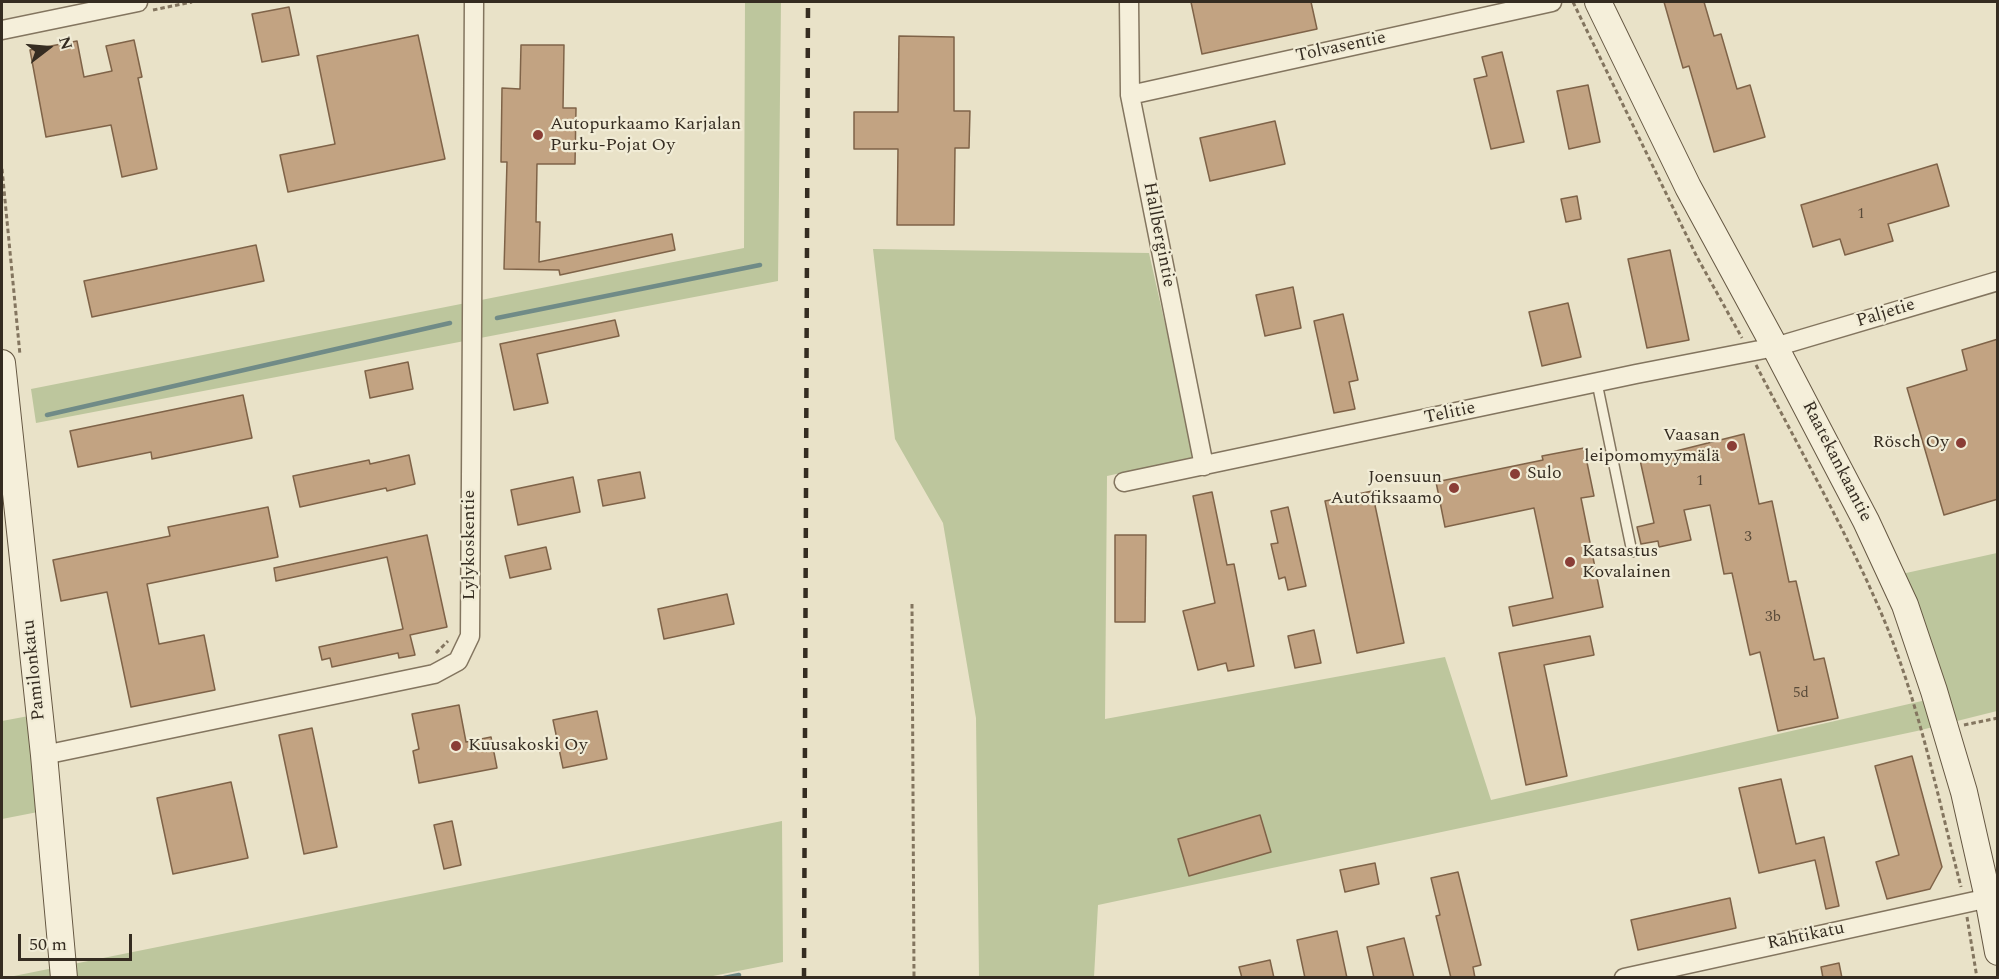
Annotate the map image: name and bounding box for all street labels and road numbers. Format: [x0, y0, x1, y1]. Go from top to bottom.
street label: Tolvasentie [1294, 28, 1388, 68]
street label: Hallbergintie [1137, 181, 1179, 289]
street label: Paljetie [1854, 295, 1918, 333]
street label: Telitie [1423, 398, 1477, 430]
street label: Raatekankaantie [1796, 398, 1876, 526]
street label: Lylykoskentie [459, 490, 481, 600]
street label: Pamilonkatu [19, 618, 51, 722]
street label: Rahtikatu [1765, 918, 1847, 956]

